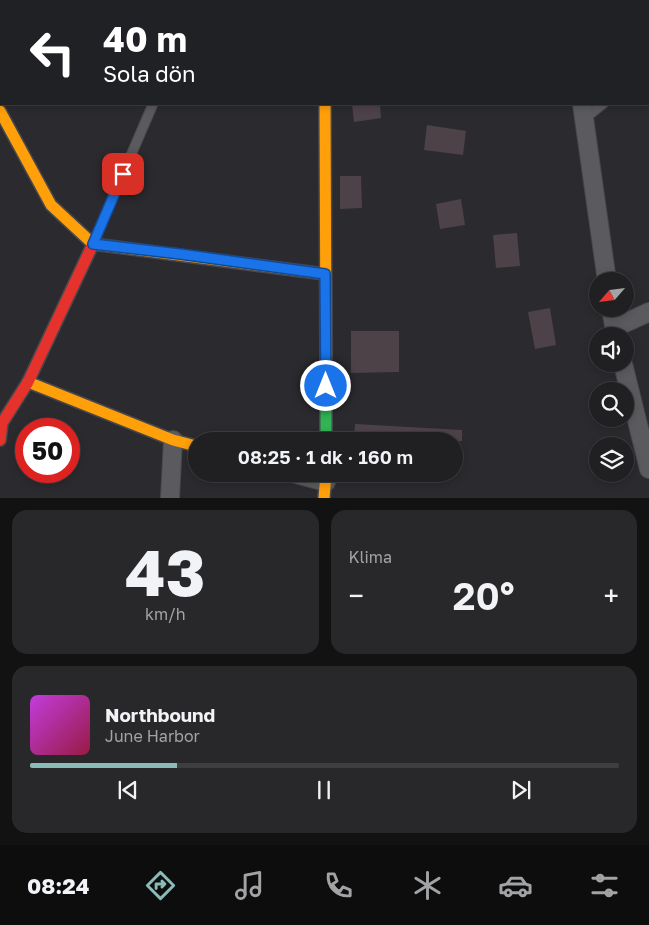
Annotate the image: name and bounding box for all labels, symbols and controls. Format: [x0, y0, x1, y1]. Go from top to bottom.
text: 40 m [103, 18, 187, 60]
icon: left [20, 20, 85, 85]
text: Sola dön [103, 60, 196, 87]
pin [102, 153, 144, 195]
icon: arrive [109, 160, 137, 188]
north arrow [589, 272, 634, 318]
map controls [589, 272, 634, 482]
button: sound [589, 327, 634, 372]
position arrow [299, 359, 351, 411]
button: search [589, 382, 634, 427]
speed limit sign: 50 [15, 418, 80, 483]
button: layers [589, 437, 634, 482]
text: 08:25 · 1 dk · 160 m [238, 445, 413, 468]
text: 43 [125, 532, 205, 610]
text: Klima [349, 547, 392, 567]
text: 20° [453, 573, 515, 618]
text: − [349, 579, 364, 612]
text: + [604, 579, 619, 612]
text: km/h [145, 604, 186, 624]
text: Northbound [105, 703, 215, 726]
text: June Harbor [105, 726, 200, 746]
icon: previous [114, 776, 142, 804]
icon: pause [310, 776, 338, 804]
icon: next [507, 776, 535, 804]
icon: directions [143, 868, 178, 903]
icon: music [232, 868, 267, 903]
icon: phone [321, 868, 356, 903]
icon: climate [410, 868, 445, 903]
icon: car [498, 868, 533, 903]
icon: filters [587, 868, 622, 903]
text: 08:24 [27, 872, 89, 899]

